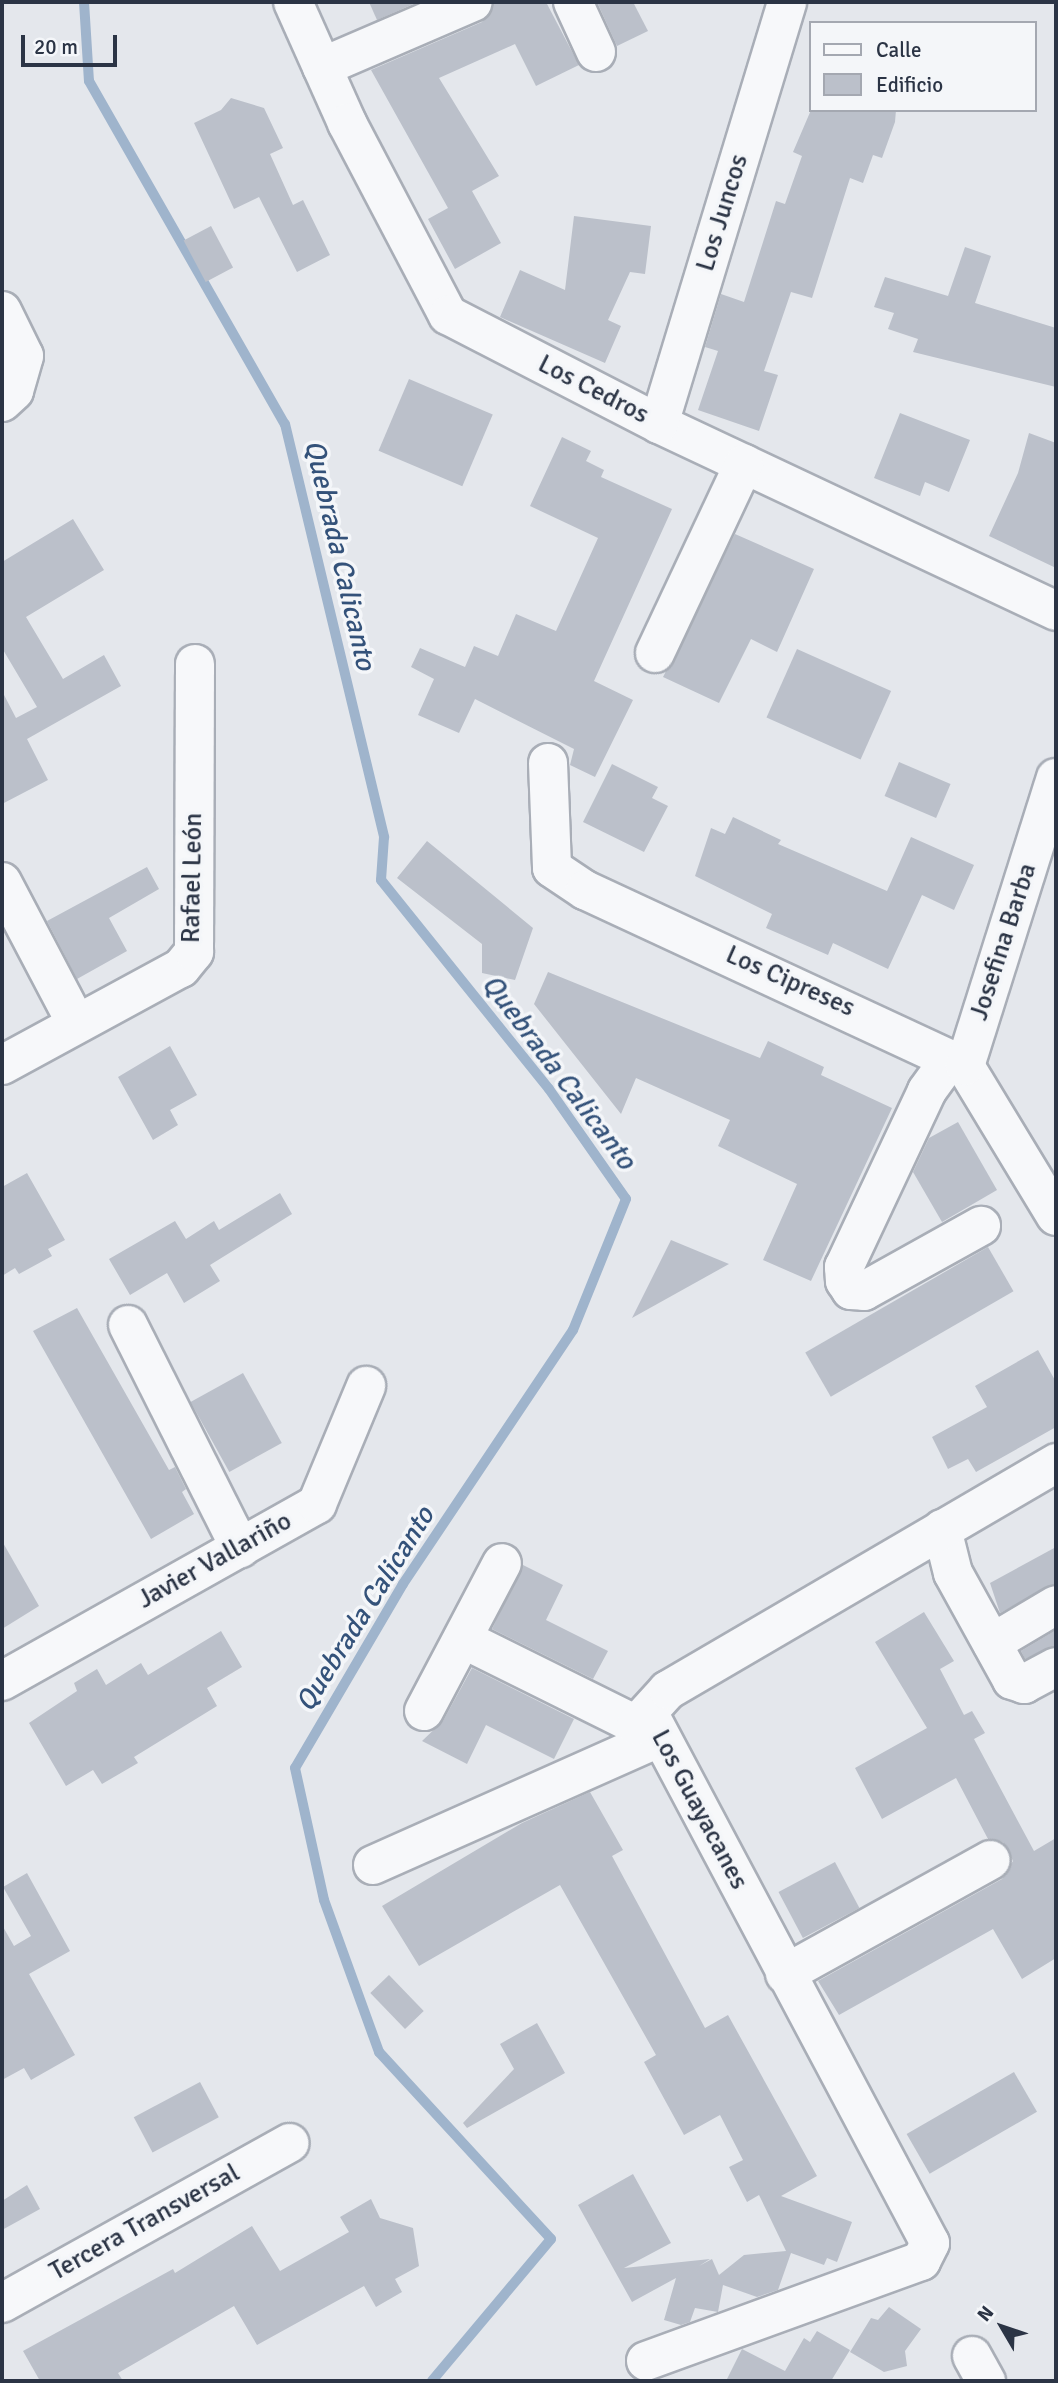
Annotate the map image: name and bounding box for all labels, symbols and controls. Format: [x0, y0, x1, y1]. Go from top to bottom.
scale bar [24, 21, 121, 65]
legend [810, 21, 1037, 112]
text: 20 m [34, 34, 78, 60]
text: Calle [876, 37, 922, 63]
text: Edificio [876, 72, 943, 98]
street label: Los Juncos [690, 151, 756, 275]
street label: Los Cedros [533, 349, 653, 431]
water label: Quebrada Calicanto [297, 437, 383, 673]
street label: Rafael León [176, 813, 210, 943]
street label: Josefina Barba [964, 860, 1044, 1024]
street label: Los Cipreses [721, 940, 859, 1024]
water label: Quebrada Calicanto [475, 968, 643, 1176]
water label: Quebrada Calicanto [288, 1500, 442, 1718]
street label: Javier Vallariño [133, 1506, 297, 1616]
street label: Los Guayacanes [644, 1725, 754, 1895]
street label: Tercera Transversal [45, 2158, 245, 2288]
north arrow [967, 2292, 1037, 2362]
text: N [972, 2301, 999, 2326]

